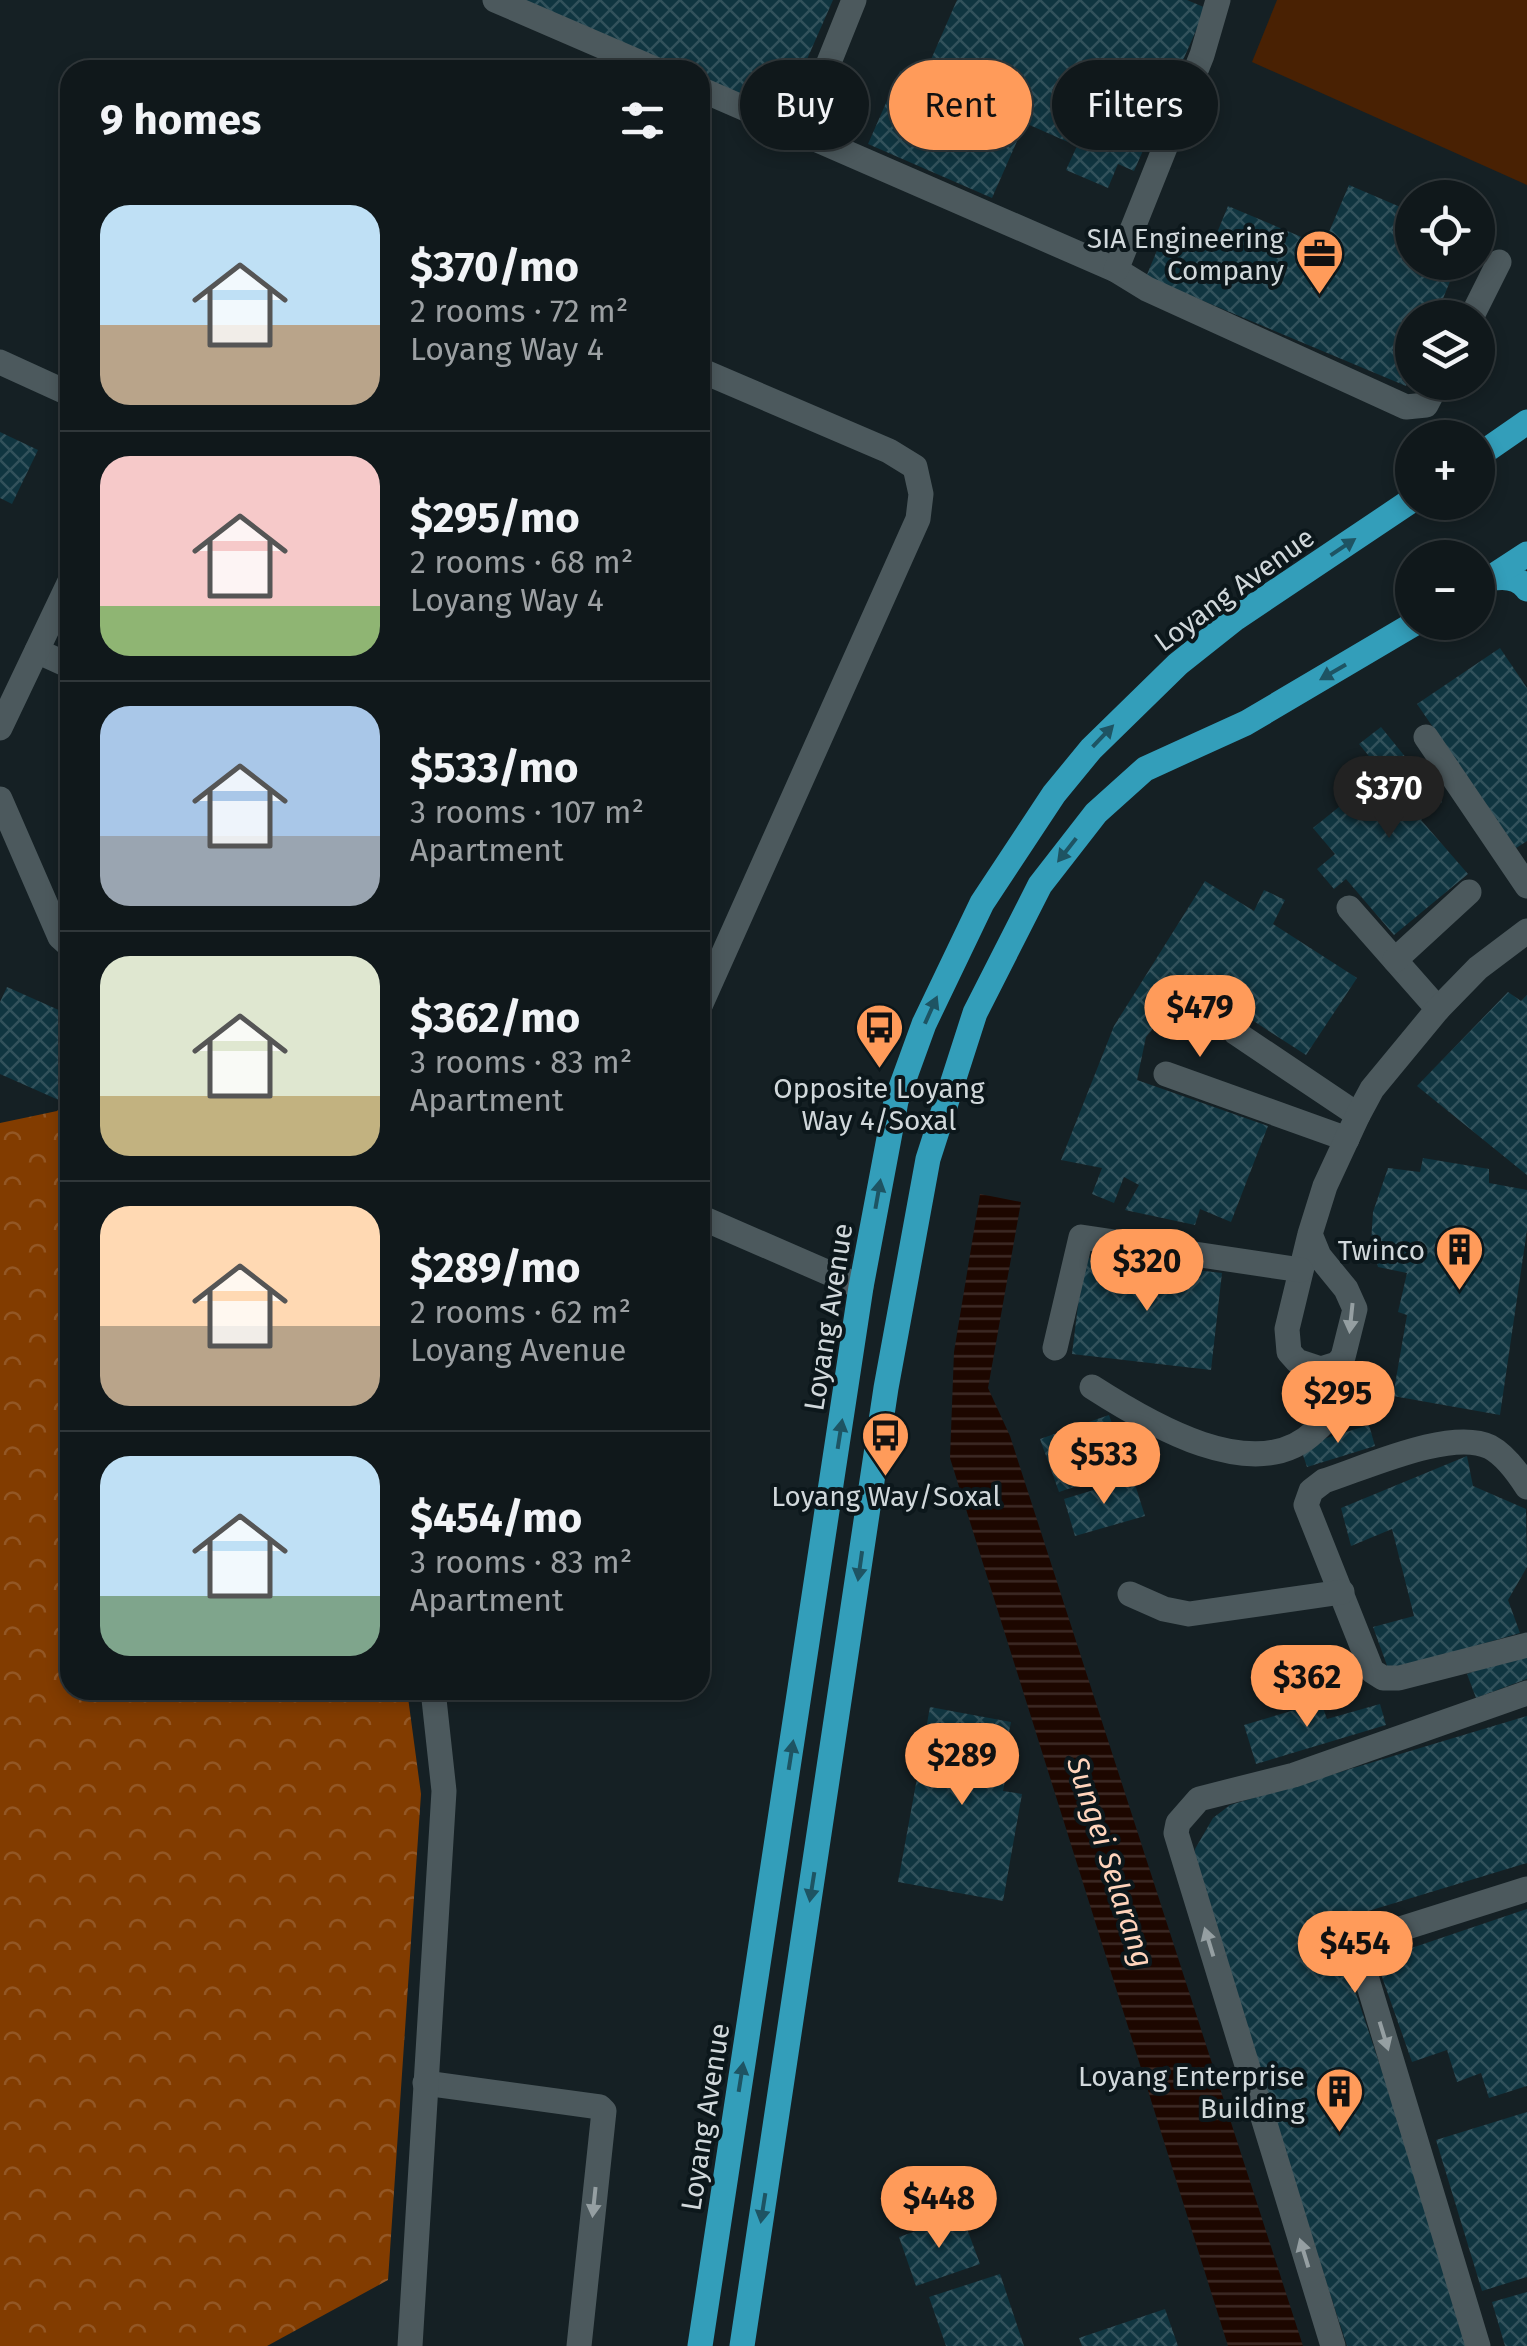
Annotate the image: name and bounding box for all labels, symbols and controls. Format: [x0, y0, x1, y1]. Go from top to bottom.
chip: Buy [740, 60, 869, 150]
chip: Rent [889, 60, 1032, 150]
chip: Filters [1052, 60, 1218, 150]
icon: filters [615, 93, 670, 148]
text: 9 homes [100, 95, 261, 145]
map controls [1395, 180, 1495, 640]
button: locate [1395, 180, 1495, 280]
place label: SIA Engineering Company [1087, 222, 1284, 287]
office icon: SIA Engineering Company [1293, 228, 1345, 296]
text: $370/mo [410, 242, 579, 292]
icon: home [180, 245, 300, 365]
text: 2 rooms · 72 m² [410, 292, 628, 330]
button: layers [1395, 300, 1495, 400]
text: Loyang Way 4 [410, 330, 604, 368]
button: + [1395, 420, 1495, 520]
text: $295/mo [410, 493, 580, 543]
icon: home [180, 496, 300, 616]
street label: Loyang Avenue [1148, 520, 1321, 658]
one-way arrow [1329, 538, 1356, 557]
button: − [1395, 540, 1495, 640]
text: 2 rooms · 68 m² [410, 543, 633, 581]
text: Loyang Way 4 [410, 581, 604, 619]
one-way arrow [1319, 663, 1347, 680]
one-way arrow [1091, 725, 1114, 749]
text: $533/mo [410, 743, 579, 793]
icon: home [180, 746, 300, 866]
pin: $370 [1330, 756, 1448, 841]
text: $370 [1355, 769, 1423, 807]
text: 3 rooms · 107 m² [410, 793, 644, 831]
text: Apartment [410, 831, 564, 869]
one-way arrow [1057, 837, 1078, 863]
pin: $479 [1141, 975, 1259, 1060]
text: $479 [1166, 988, 1234, 1026]
text: $362/mo [410, 993, 580, 1043]
one-way arrow [923, 995, 939, 1025]
icon: home [180, 996, 300, 1116]
bus stop icon: Opposite Loyang Way 4/Soxal [853, 1002, 905, 1070]
text: 3 rooms · 83 m² [410, 1043, 632, 1081]
place label: Opposite Loyang Way 4/Soxal [773, 1072, 985, 1137]
text: Apartment [410, 1081, 564, 1119]
one-way arrow [871, 1178, 886, 1209]
street label: Loyang Avenue [797, 1221, 860, 1413]
building icon: Twinco [1434, 1224, 1486, 1292]
pin: $320 [1088, 1229, 1206, 1314]
place label: Twinco [1338, 1234, 1425, 1267]
text: $320 [1112, 1242, 1182, 1280]
text: $289/mo [410, 1243, 581, 1293]
icon: home [180, 1246, 300, 1366]
text: 2 rooms · 62 m² [410, 1293, 631, 1331]
one-way arrow [1343, 1303, 1359, 1334]
text: Loyang Avenue [410, 1331, 626, 1369]
pin: $295 [1279, 1361, 1397, 1446]
text: $295 [1304, 1374, 1372, 1412]
bus stop icon: Loyang Way/Soxal [860, 1410, 912, 1478]
one-way arrow [833, 1418, 848, 1450]
pin: $533 [1045, 1422, 1163, 1507]
text: $533 [1070, 1435, 1138, 1473]
place label: Loyang Way/Soxal [771, 1480, 1001, 1513]
text: $454/mo [410, 1493, 582, 1543]
icon: home [180, 1496, 300, 1616]
text: 3 rooms · 83 m² [410, 1543, 632, 1581]
one-way arrow [852, 1551, 868, 1582]
text: Apartment [410, 1581, 564, 1619]
pin: $362 [1248, 1645, 1366, 1730]
text: $362 [1273, 1658, 1341, 1696]
pin: $289 [903, 1723, 1021, 1808]
text: $289 [927, 1736, 997, 1774]
one-way arrow [783, 1739, 799, 1771]
water label: Sungei Selarang [1059, 1751, 1161, 1972]
one-way arrow [804, 1872, 819, 1904]
pin: $454 [1296, 1911, 1414, 1996]
text: $454 [1320, 1924, 1390, 1962]
one-way arrow [1201, 1926, 1216, 1957]
street label: Loyang Avenue [674, 2021, 737, 2213]
one-way arrow [1377, 2022, 1392, 2052]
one-way arrow [734, 2060, 750, 2092]
place label: Loyang Enterprise Building [1078, 2060, 1305, 2125]
building icon: Loyang Enterprise Building [1314, 2066, 1366, 2134]
pin: $448 [880, 2166, 998, 2251]
text: $448 [903, 2179, 975, 2217]
one-way arrow [586, 2187, 602, 2218]
one-way arrow [754, 2193, 770, 2225]
one-way arrow [1296, 2237, 1311, 2268]

